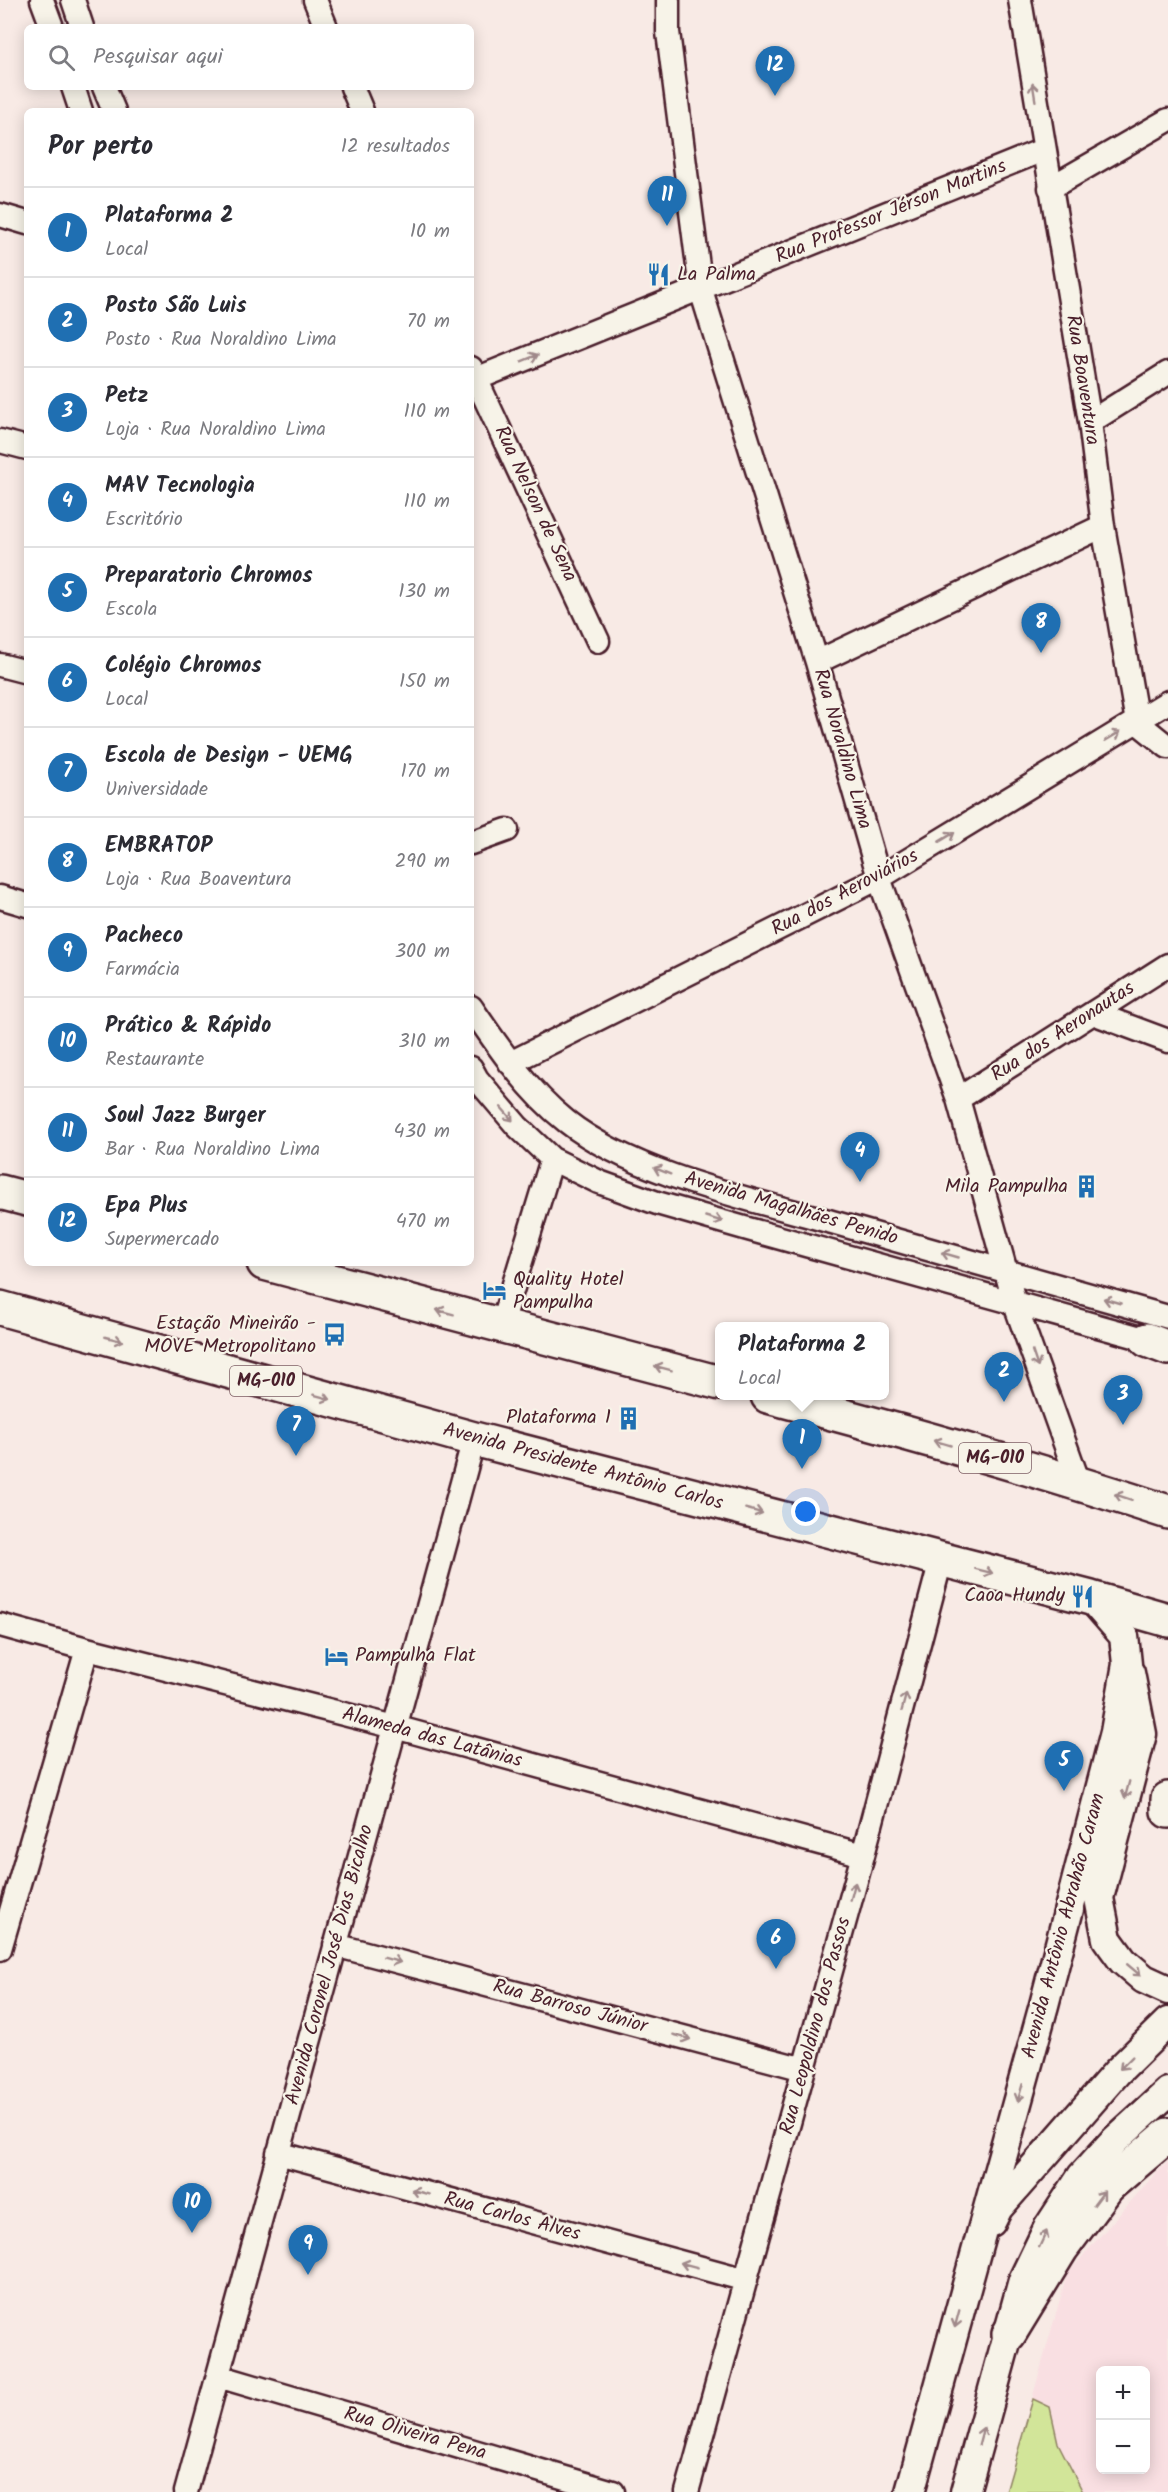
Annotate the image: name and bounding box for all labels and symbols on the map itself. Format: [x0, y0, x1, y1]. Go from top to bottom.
pin: 12 [756, 46, 794, 96]
one-way arrow [1029, 83, 1040, 103]
street label: Rua Professor Jérson Martins [771, 151, 1012, 273]
pin: 11 [648, 176, 686, 226]
place label: La Palma [677, 259, 756, 291]
restaurant icon: La Palma [646, 262, 672, 288]
street label: Rua Boaventura [1056, 313, 1108, 447]
one-way arrow [521, 352, 539, 363]
street label: Rua Nelson de Sena [485, 421, 585, 587]
pin: 8 [1022, 604, 1060, 653]
street label: Rua Noraldino Lima [804, 665, 880, 833]
one-way arrow [1104, 729, 1121, 741]
one-way arrow [938, 830, 955, 842]
street label: Rua dos Aeroviários [766, 840, 925, 945]
street label: Rua dos Aeronautas [984, 973, 1142, 1091]
one-way arrow [501, 1106, 514, 1122]
pin: 4 [840, 1132, 880, 1182]
street label: Avenida Magalhães Penido [680, 1163, 902, 1255]
one-way arrow [653, 1165, 672, 1176]
place label: Mila Pampulha [945, 1171, 1068, 1203]
building icon: Mila Pampulha [1073, 1174, 1099, 1200]
one-way arrow [704, 1214, 723, 1225]
one-way arrow [941, 1249, 960, 1260]
place label: Quality Hotel Pampulha [513, 1264, 624, 1319]
hotel icon: Quality Hotel Pampulha [482, 1278, 508, 1304]
one-way arrow [1103, 1295, 1122, 1306]
one-way arrow [435, 1305, 454, 1317]
place label: Estação Mineirão - MOVE Metropolitano [144, 1308, 316, 1363]
bus stop icon: Estação Mineirão - MOVE Metropolitano [321, 1322, 347, 1348]
one-way arrow [104, 1334, 123, 1346]
one-way arrow [1030, 1349, 1041, 1368]
pin: 2 [984, 1352, 1024, 1402]
one-way arrow [654, 1361, 673, 1373]
road number: MG-010 [230, 1366, 302, 1396]
pin: 3 [1104, 1376, 1142, 1425]
one-way arrow [312, 1391, 331, 1403]
place label: Plataforma 1 [506, 1402, 611, 1434]
building icon: Plataforma 1 [616, 1405, 642, 1431]
pin: 7 [276, 1406, 316, 1456]
street label: Avenida Presidente Antônio Carlos [439, 1414, 727, 1520]
pin: 1 [782, 1420, 822, 1469]
one-way arrow [933, 1437, 952, 1448]
road number: MG-010 [959, 1443, 1031, 1473]
one-way arrow [1114, 1491, 1133, 1502]
your location [791, 1497, 820, 1526]
one-way arrow [745, 1506, 764, 1518]
one-way arrow [974, 1565, 993, 1577]
place label: Caoa Hundy [964, 1580, 1066, 1612]
restaurant icon: Caoa Hundy [1070, 1583, 1096, 1609]
place label: Pampulha Flat [355, 1640, 476, 1672]
hotel icon: Pampulha Flat [324, 1643, 350, 1669]
one-way arrow [898, 1693, 910, 1712]
street label: Alameda das Latânias [338, 1699, 526, 1778]
pin: 5 [1044, 1742, 1084, 1791]
one-way arrow [1121, 1780, 1132, 1799]
street label: Avenida Antônio Abrahão Caram [1013, 1790, 1115, 2062]
street label: Avenida Coronel José Dias Bicalho [277, 1821, 383, 2109]
one-way arrow [848, 1882, 859, 1901]
street label: Rua Leopoldino dos Passos [772, 1913, 861, 2138]
pin: 6 [756, 1920, 796, 1969]
one-way arrow [382, 1955, 401, 1967]
one-way arrow [1126, 1963, 1141, 1977]
street label: Rua Barroso Júnior [489, 1971, 652, 2043]
one-way arrow [672, 2031, 691, 2043]
one-way arrow [1119, 2056, 1134, 2070]
one-way arrow [1013, 2083, 1025, 2102]
street label: Rua Carlos Alves [440, 2183, 584, 2251]
pin: 10 [172, 2184, 212, 2233]
one-way arrow [411, 2186, 430, 2197]
one-way arrow [1093, 2190, 1106, 2206]
pin: 9 [288, 2226, 328, 2275]
one-way arrow [1037, 2231, 1049, 2249]
one-way arrow [680, 2259, 699, 2270]
one-way arrow [951, 2309, 962, 2328]
street label: Rua Oliveira Pena [340, 2398, 490, 2470]
one-way arrow [975, 2426, 987, 2445]

